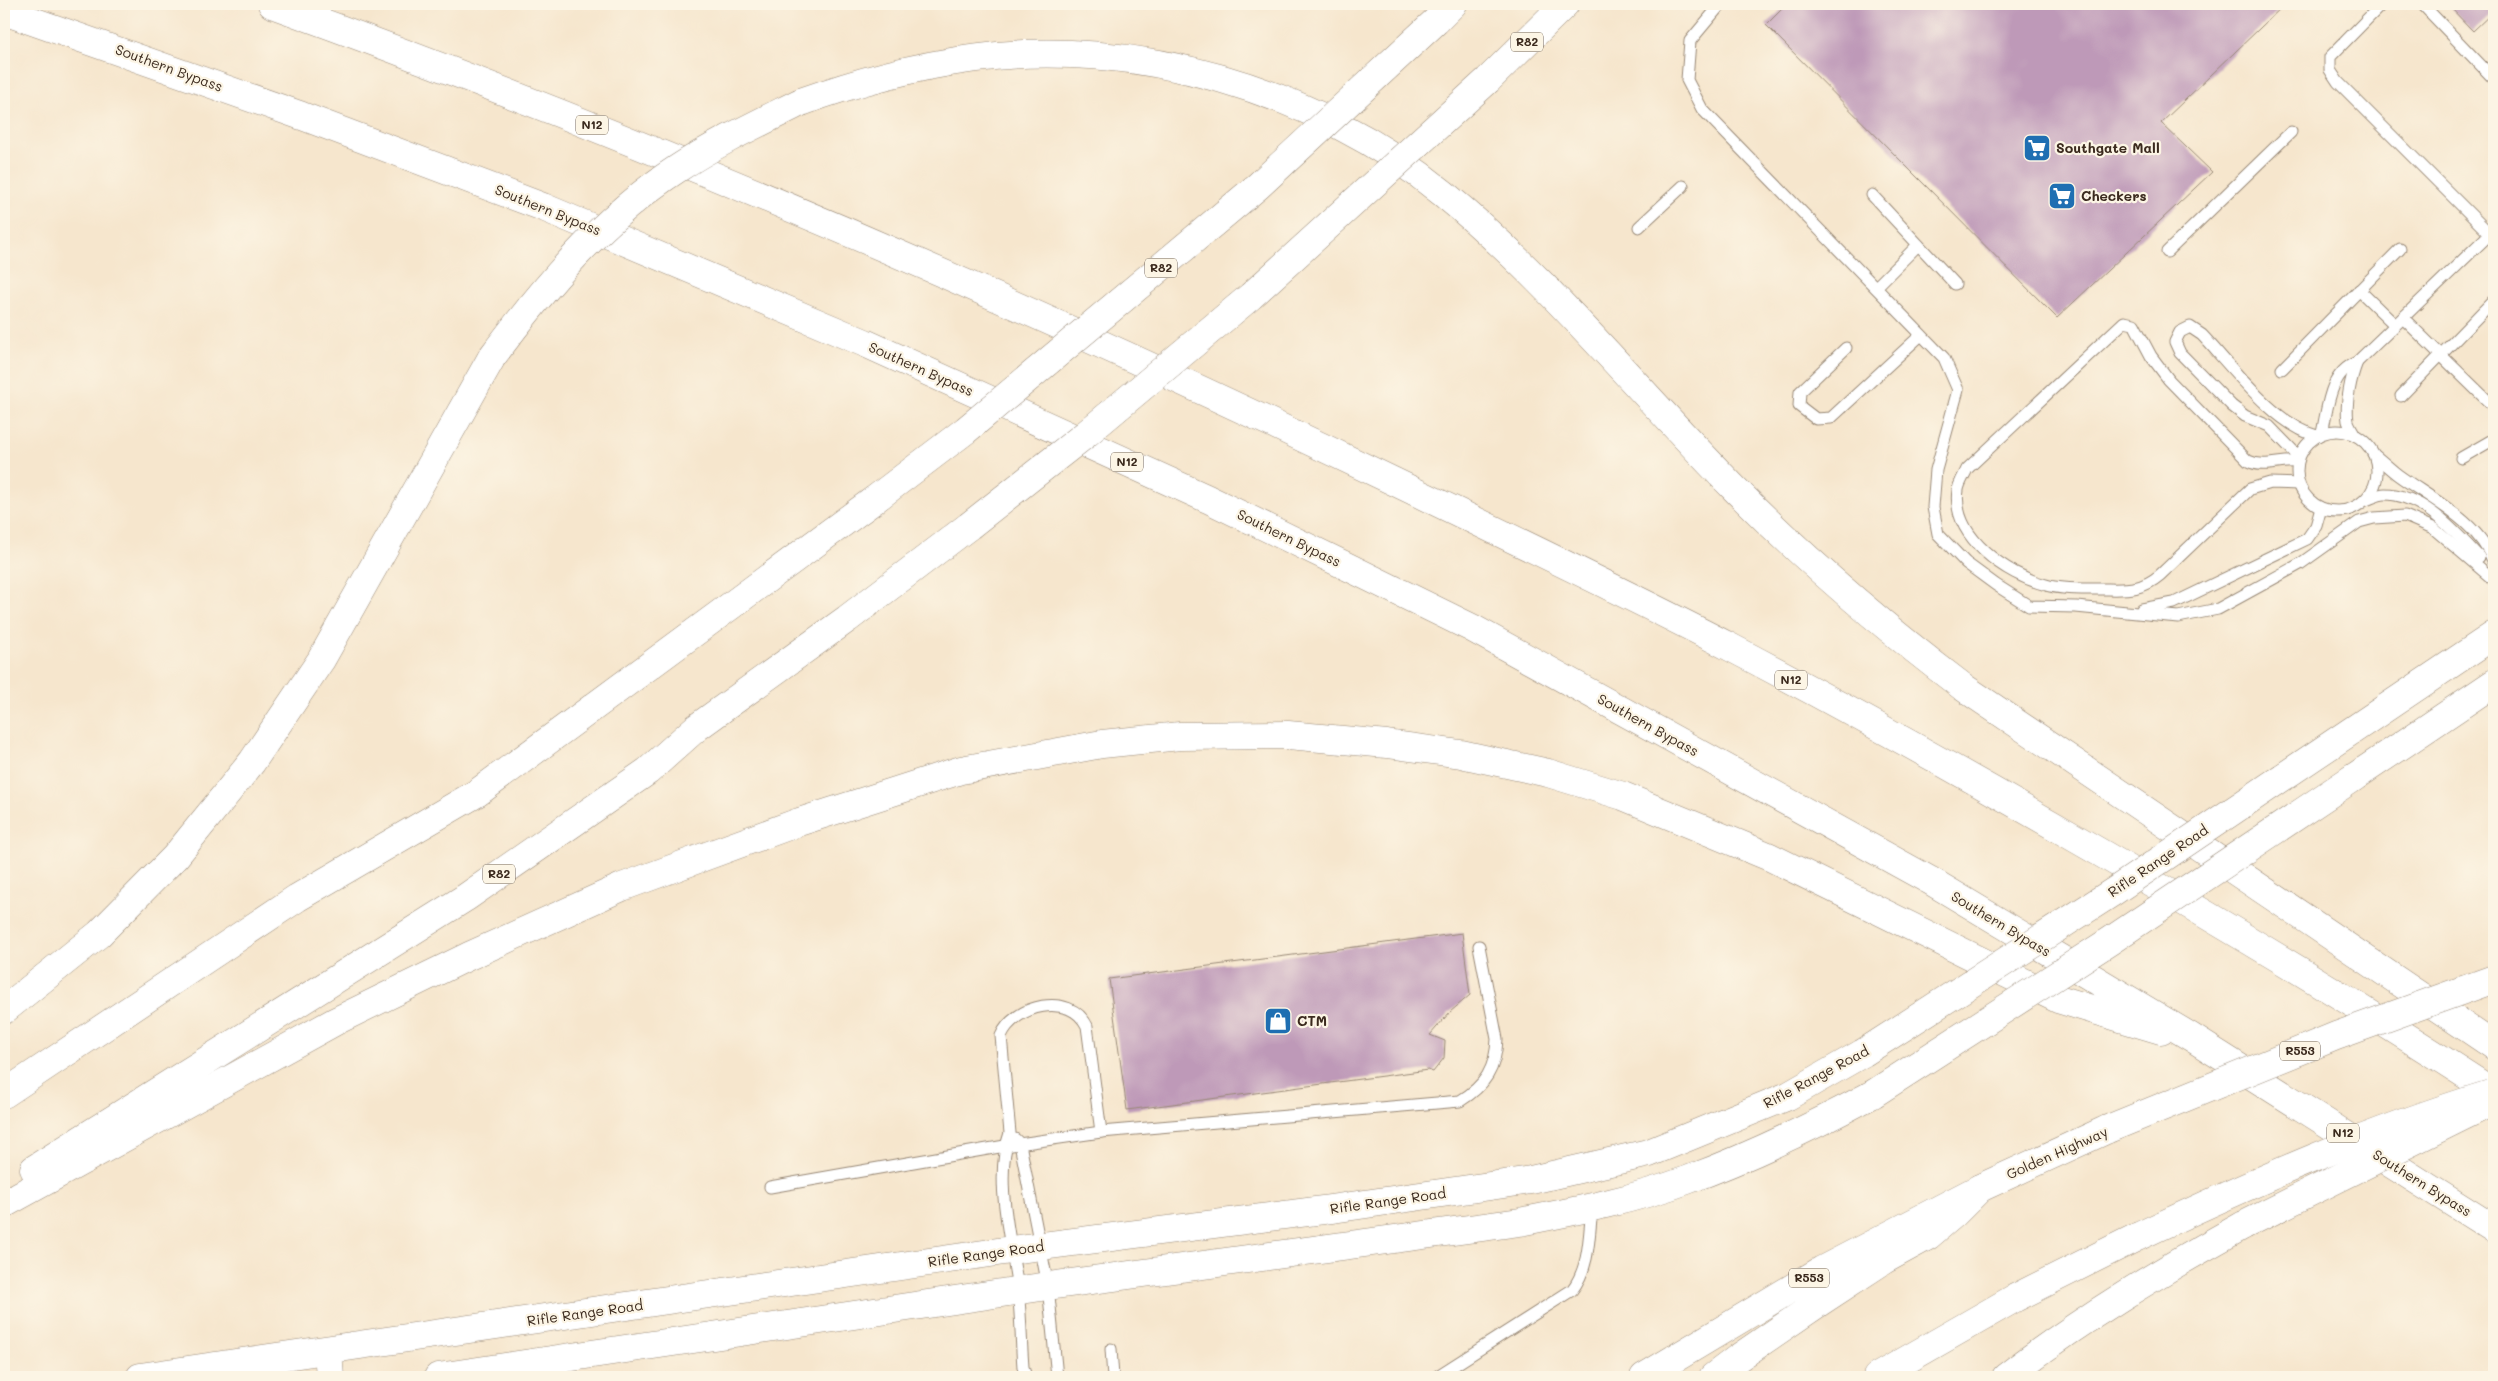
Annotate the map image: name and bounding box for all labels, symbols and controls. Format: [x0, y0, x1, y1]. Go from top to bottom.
road number: R82 [1511, 32, 1543, 52]
street label: Southern Bypass [113, 39, 225, 96]
road number: N12 [576, 116, 608, 134]
supermarket icon: Southgate Mall [2022, 133, 2052, 163]
place label: Southgate Mall [2056, 138, 2160, 157]
street label: Southern Bypass [492, 180, 604, 239]
supermarket icon: Checkers [2047, 181, 2077, 211]
place label: Checkers [2081, 186, 2146, 205]
road number: R82 [1145, 258, 1177, 278]
street label: Southern Bypass [866, 337, 977, 400]
road number: N12 [1111, 452, 1143, 472]
street label: Southern Bypass [1234, 504, 1344, 571]
road number: N12 [1775, 670, 1807, 690]
street label: Southern Bypass [1594, 689, 1702, 760]
street label: Rifle Range Road [2104, 820, 2212, 901]
road number: R82 [483, 864, 515, 884]
street label: Southern Bypass [1948, 886, 2054, 961]
shop icon: CTM [1263, 1006, 1293, 1036]
place label: CTM [1297, 1011, 1327, 1030]
street label: Rifle Range Road [1760, 1041, 1872, 1112]
road number: R553 [2280, 1042, 2320, 1060]
street label: Golden Highway [2003, 1122, 2111, 1183]
road number: N12 [2327, 1124, 2359, 1142]
street label: Southern Bypass [2369, 1145, 2475, 1221]
street label: Rifle Range Road [1329, 1183, 1447, 1218]
street label: Rifle Range Road [927, 1236, 1045, 1271]
road number: R553 [1789, 1268, 1829, 1288]
street label: Rifle Range Road [526, 1295, 644, 1330]

